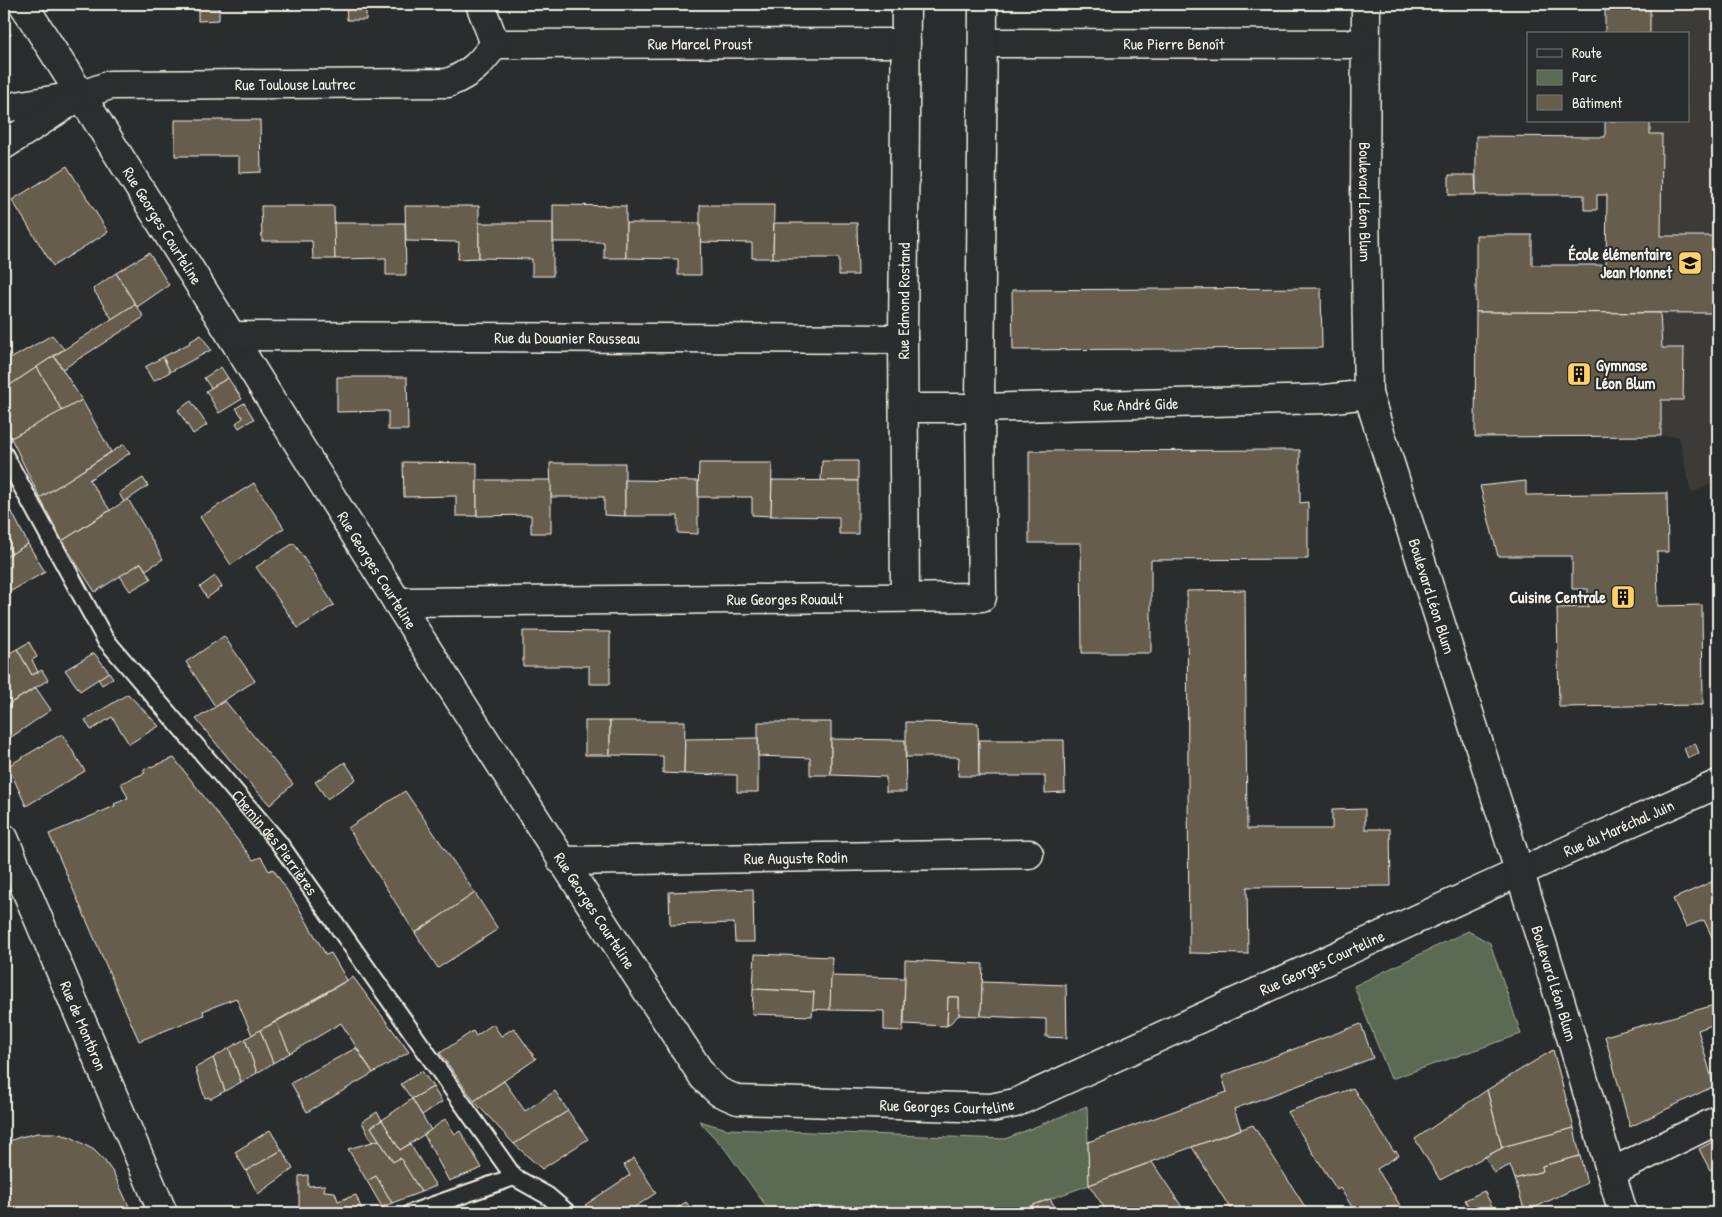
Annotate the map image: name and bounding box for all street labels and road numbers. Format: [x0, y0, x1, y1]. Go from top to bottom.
street label: Rue Marcel Proust [648, 32, 753, 55]
street label: Rue Pierre Benoît [1123, 32, 1225, 55]
street label: Rue Toulouse Lautrec [235, 73, 356, 95]
street label: Boulevard Léon Blum [1354, 142, 1377, 262]
street label: Rue Georges Courteline [118, 163, 208, 289]
street label: Rue Edmond Rostand [892, 243, 915, 359]
street label: Rue du Douanier Rousseau [494, 326, 640, 349]
street label: Rue André Gide [1093, 392, 1179, 416]
street label: Rue Georges Courteline [332, 507, 423, 634]
street label: Boulevard Léon Blum [1403, 536, 1461, 657]
street label: Rue Georges Rouault [727, 587, 844, 610]
street label: Chemin des Pierrières [227, 785, 323, 899]
street label: Rue du Maréchal Juin [1560, 794, 1677, 862]
street label: Rue Auguste Rodin [744, 846, 848, 869]
street label: Rue Georges Courteline [549, 848, 641, 974]
street label: Boulevard Léon Blum [1526, 923, 1583, 1044]
street label: Rue Georges Courteline [1256, 924, 1388, 1001]
street label: Rue de Montbron [55, 978, 112, 1074]
street label: Rue Georges Courteline [879, 1092, 1017, 1119]

